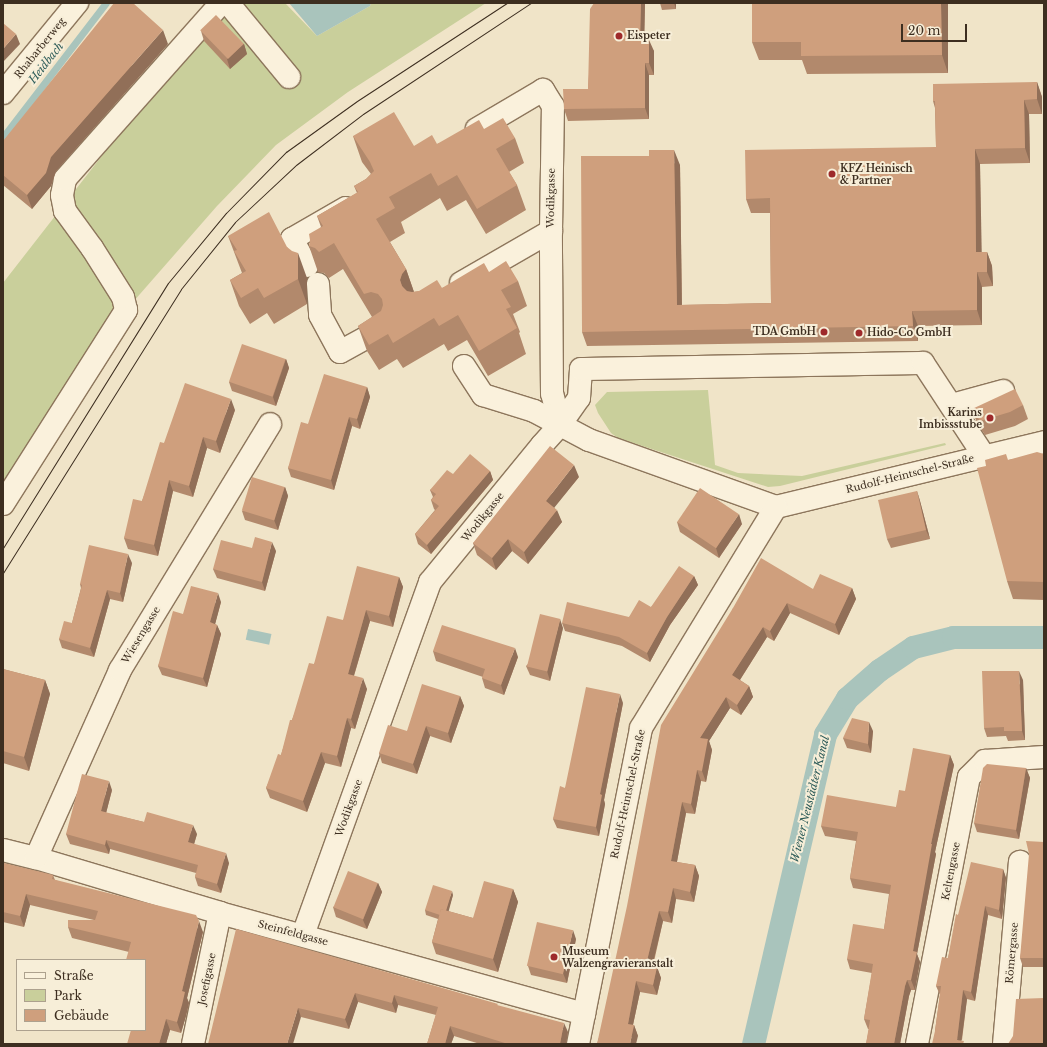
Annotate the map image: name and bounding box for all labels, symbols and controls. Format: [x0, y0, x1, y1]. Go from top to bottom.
street label: Rhabarberweg [12, 15, 68, 81]
scale bar [903, 16, 969, 42]
text: 20 m [908, 23, 940, 38]
place label: Eispeter [627, 30, 670, 42]
marker: Eispeter [614, 31, 624, 41]
water label: Heidbach [26, 40, 66, 86]
place label: KFZ Heinisch & Partner [840, 162, 913, 186]
street label: Wodikgasse [544, 168, 558, 228]
marker: KFZ Heinisch & Partner [827, 169, 837, 179]
place label: TDA GmbH [752, 326, 816, 338]
marker: TDA GmbH [819, 327, 829, 337]
place label: Hido-Co GmbH [867, 327, 951, 339]
marker: Hido-Co GmbH [854, 328, 864, 338]
place label: Karins Imbissstube [919, 406, 982, 430]
marker: Karins Imbissstube [985, 413, 995, 423]
street label: Rudolf-Heintschel-Straße [845, 452, 975, 496]
street label: Wodikgasse [459, 490, 507, 544]
street label: Wiesengasse [119, 604, 163, 666]
street label: Rudolf-Heintschel-Straße [608, 728, 648, 860]
water label: Wiener Neustädter Kanal [788, 734, 832, 864]
street label: Wodikgasse [333, 778, 365, 838]
street label: Keltengasse [939, 841, 963, 901]
street label: Steinfeldgasse [257, 918, 329, 948]
street label: Römergasse [1003, 922, 1021, 984]
place label: Museum Walzengravieranstalt [562, 945, 673, 968]
street label: Josefigasse [196, 952, 218, 1006]
marker: Museum Walzengravieranstalt [549, 952, 559, 962]
legend [16, 959, 146, 1031]
text: Straße [54, 968, 94, 983]
text: Park [54, 988, 82, 1003]
text: Gebäude [54, 1008, 109, 1023]

